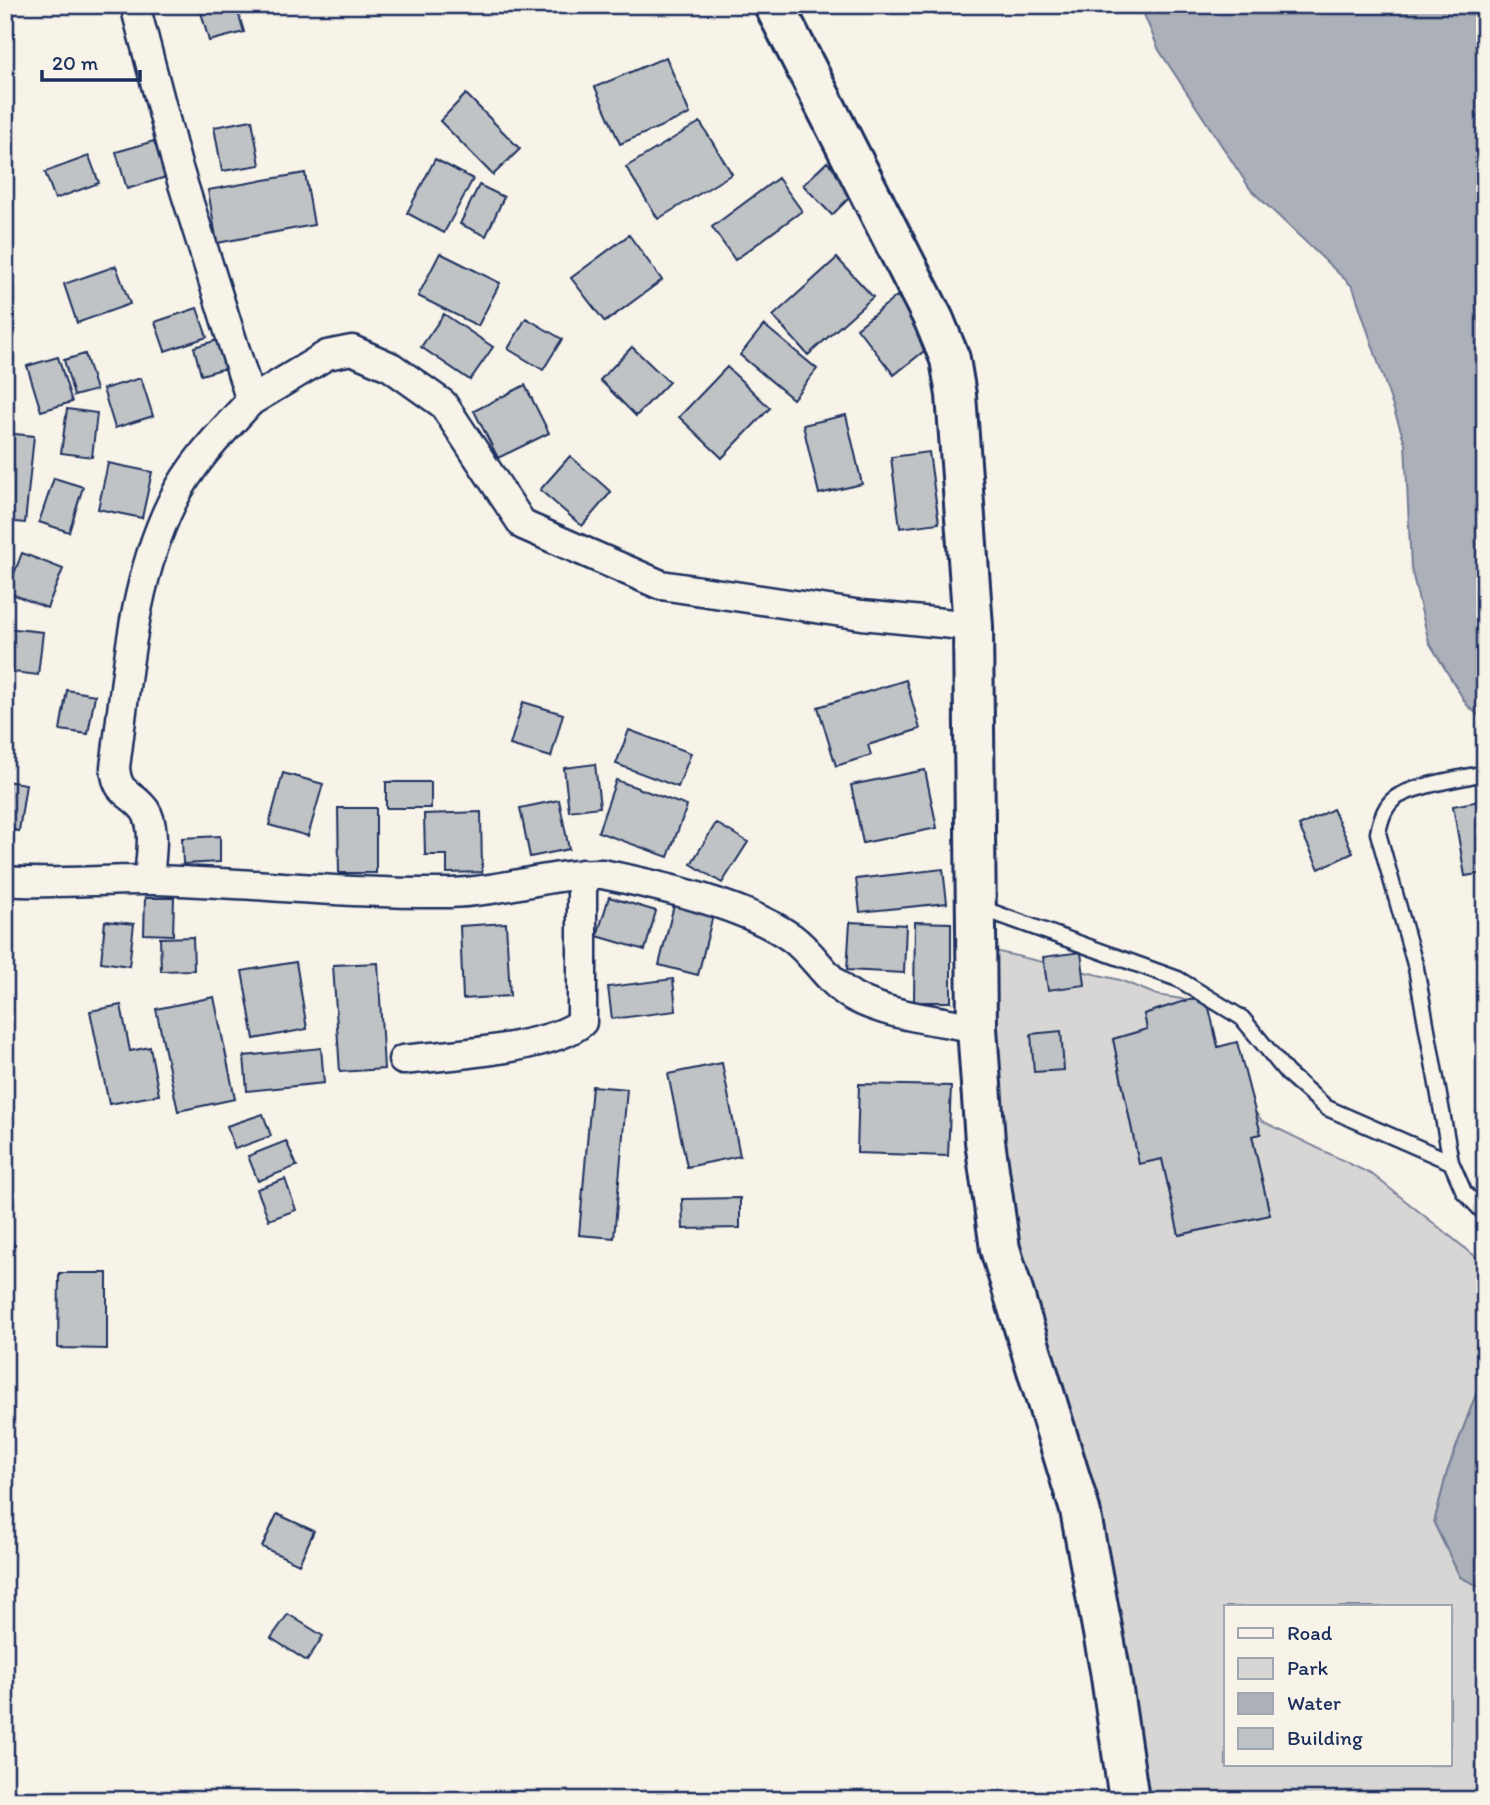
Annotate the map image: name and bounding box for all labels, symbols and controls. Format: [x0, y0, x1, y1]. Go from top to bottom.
scale bar [42, 38, 140, 82]
text: 20 m [52, 50, 99, 75]
legend [1224, 1605, 1452, 1766]
text: Road [1287, 1620, 1333, 1645]
text: Park [1287, 1655, 1329, 1680]
text: Water [1287, 1690, 1341, 1715]
text: Building [1287, 1725, 1363, 1750]

